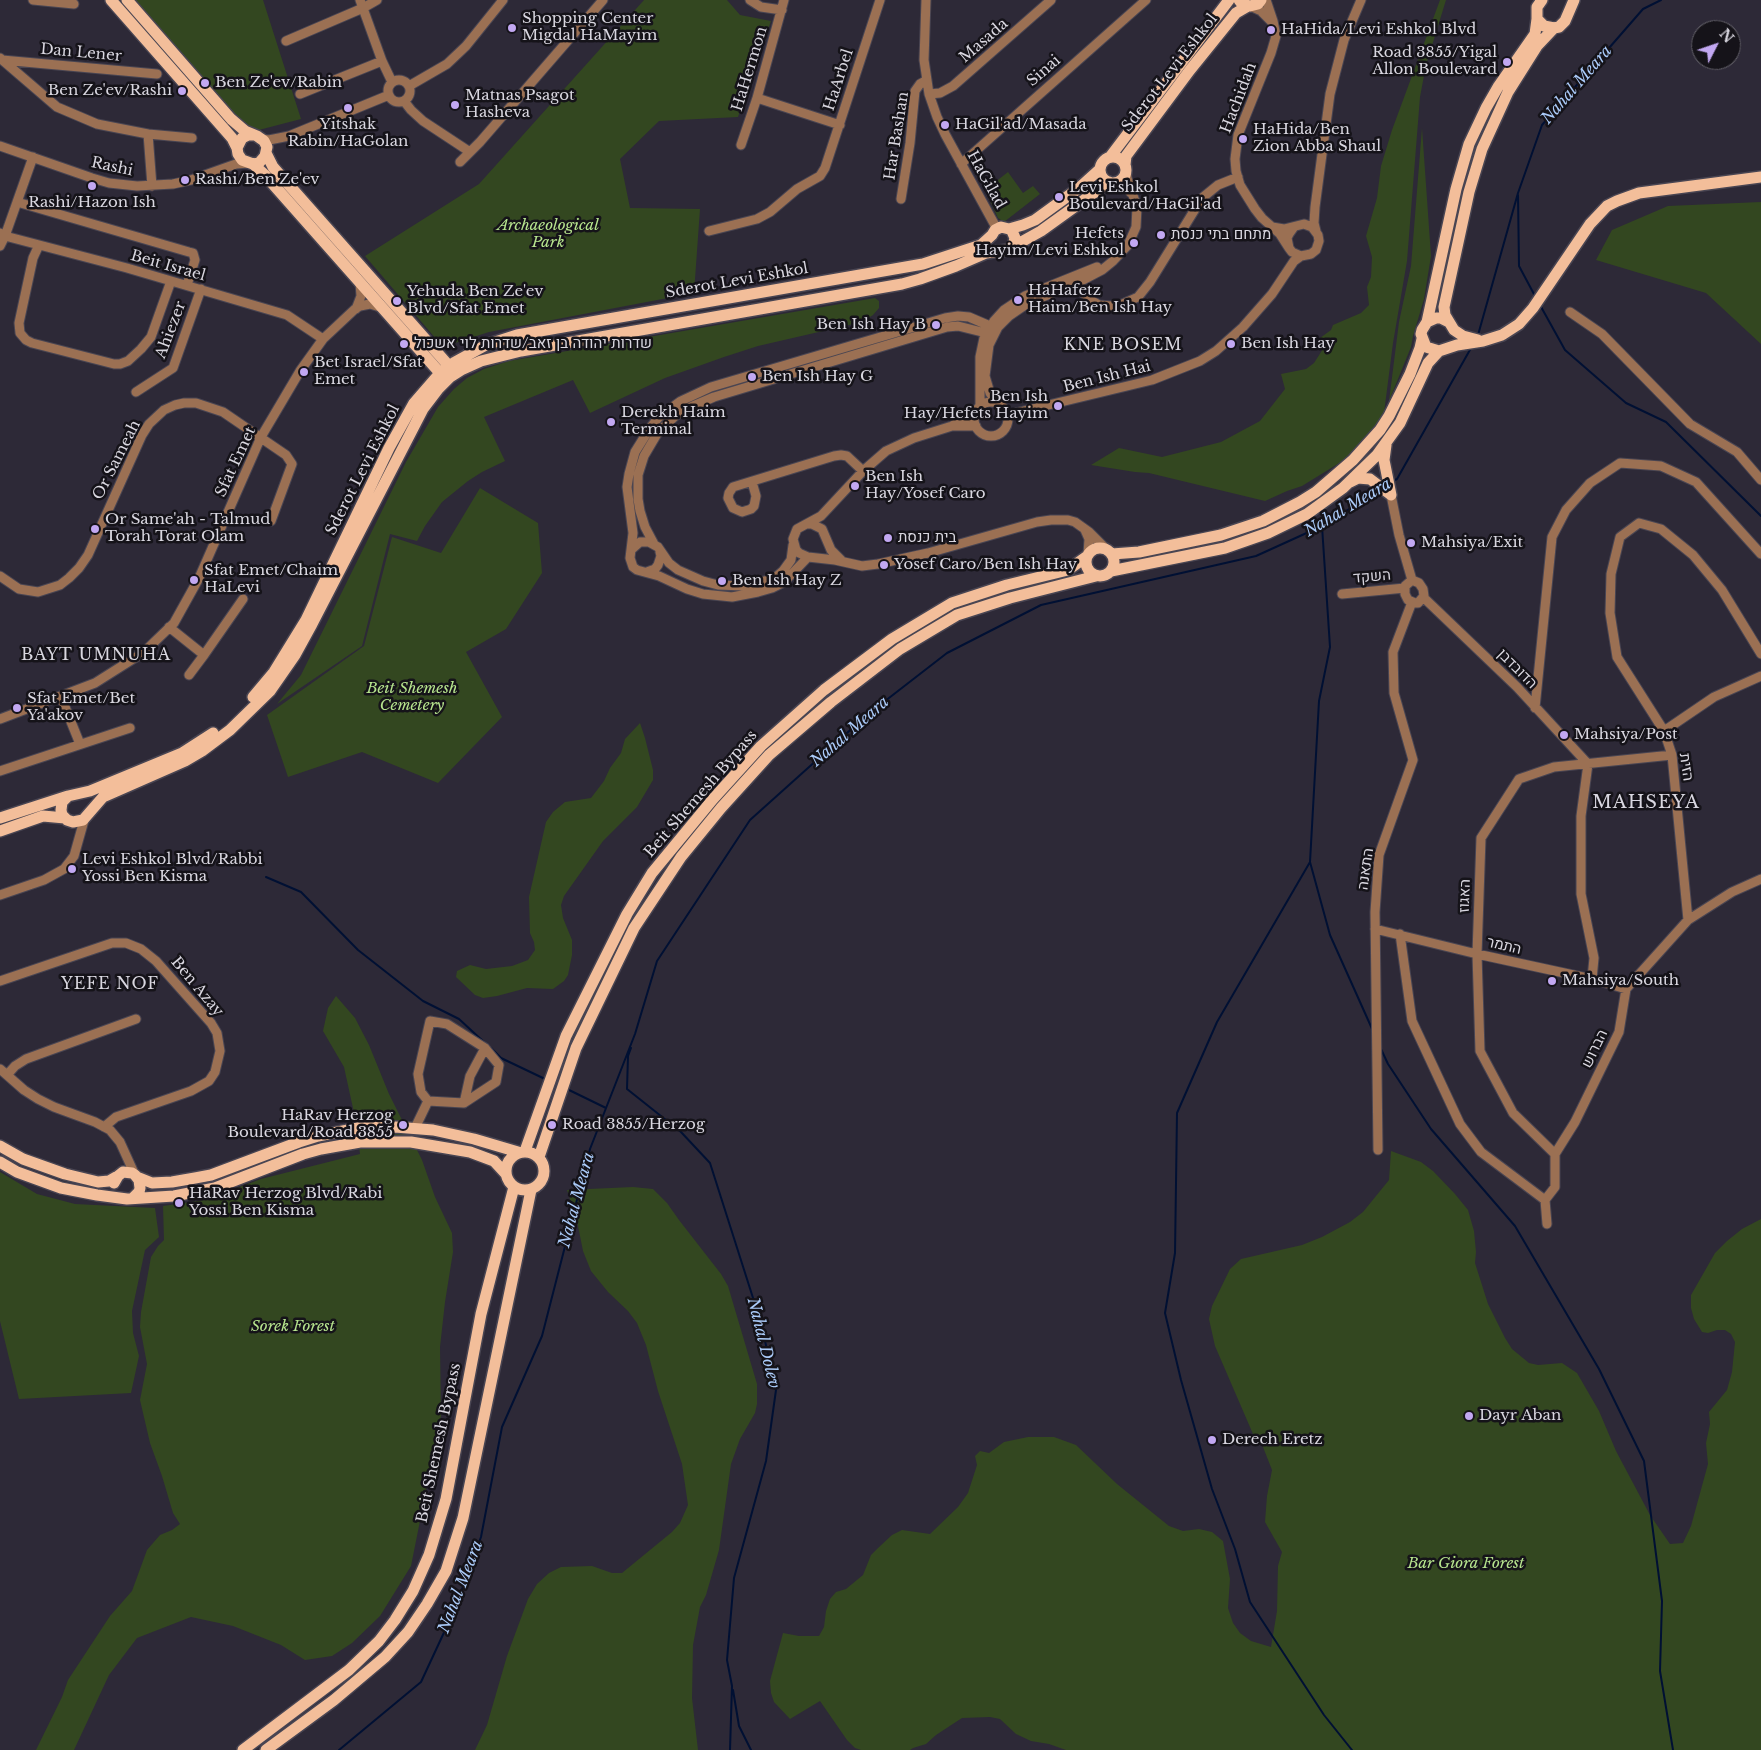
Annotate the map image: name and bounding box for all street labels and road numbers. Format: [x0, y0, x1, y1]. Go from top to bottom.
street label: Sderot Levi Eshkol [1118, 11, 1222, 135]
street label: Masada [956, 15, 1012, 67]
street label: HaHermon [729, 24, 771, 114]
street label: Dan Lener [40, 40, 122, 66]
street label: HaArbel [821, 47, 857, 113]
street label: Sinai [1024, 52, 1064, 90]
street label: Hachidah [1217, 60, 1261, 136]
street label: Har Bashan [881, 91, 913, 181]
street label: HaGilad [963, 148, 1009, 212]
street label: Rashi [89, 154, 135, 180]
street label: Beit Israel [128, 247, 208, 285]
street label: Sderot Levi Eshkol [664, 260, 810, 302]
street label: Ahiezer [152, 299, 190, 361]
street label: Ben Ish Hai [1061, 357, 1153, 397]
street label: Sderot Levi Eshkol [322, 402, 404, 538]
street label: Or Sameah [89, 417, 145, 503]
street label: Sfat Emet [212, 424, 260, 500]
street label: השקד [1352, 566, 1392, 588]
street label: הדובדבן [1493, 645, 1541, 693]
street label: Beit Shemesh Bypass [641, 727, 761, 861]
street label: הזית [1675, 752, 1697, 782]
street label: התאנה [1354, 847, 1378, 891]
street label: האגוז [1455, 879, 1475, 913]
street label: התמר [1485, 933, 1523, 959]
street label: Ben Azay [167, 954, 227, 1020]
street label: הברוש [1578, 1027, 1612, 1071]
street label: Beit Shemesh Bypass [413, 1362, 465, 1524]

